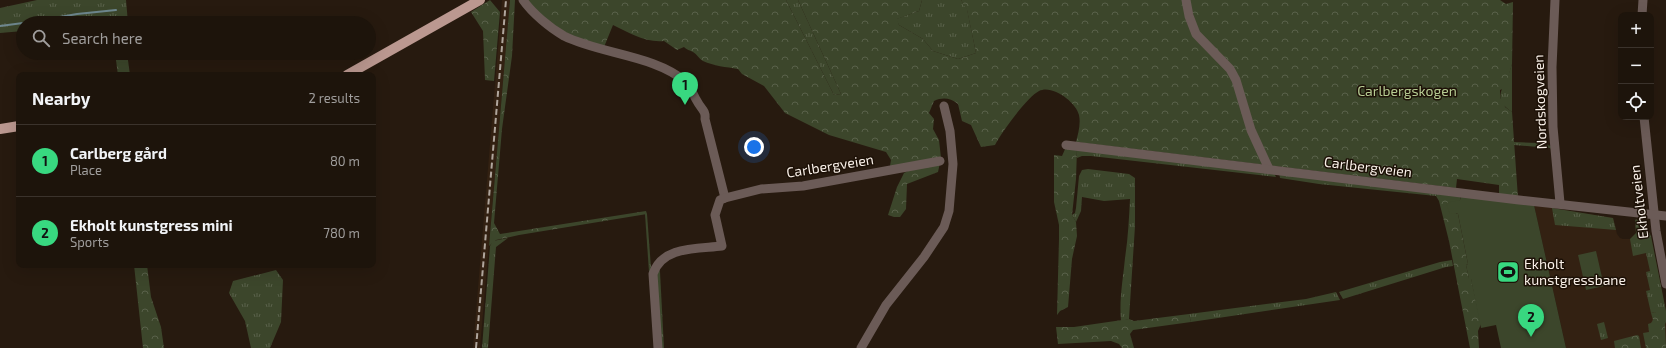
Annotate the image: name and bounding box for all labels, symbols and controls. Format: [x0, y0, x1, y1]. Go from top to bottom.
map controls [1618, 12, 1654, 120]
button: + [1618, 12, 1654, 48]
search box [16, 16, 376, 60]
icon: search [30, 27, 52, 49]
text: Search here [62, 29, 143, 47]
button: − [1618, 48, 1654, 84]
street label: Nordskogveien [1529, 54, 1550, 150]
pin: 1 [672, 72, 698, 105]
park label: Carlbergskogen [1357, 82, 1457, 99]
button: locate [1618, 84, 1654, 120]
text: Nearby [32, 88, 90, 108]
text: 2 results [308, 90, 360, 106]
your location [744, 137, 764, 157]
text: Carlberg gård [70, 144, 167, 162]
street label: Carlbergveien [785, 150, 875, 181]
text: 1 [42, 153, 48, 169]
text: 80 m [330, 153, 360, 169]
street label: Carlbergveien [1323, 153, 1413, 180]
text: Place [70, 162, 102, 178]
street label: Ekholtveien [1626, 164, 1651, 240]
text: Ekholt kunstgress mini [70, 216, 233, 234]
text: 2 [41, 225, 49, 241]
text: 780 m [323, 225, 360, 241]
text: Sports [70, 234, 109, 250]
place label: Ekholt kunstgressbane [1524, 255, 1626, 288]
sports icon: Ekholt kunstgressbane [1495, 259, 1521, 285]
pin: 2 [1518, 304, 1544, 337]

